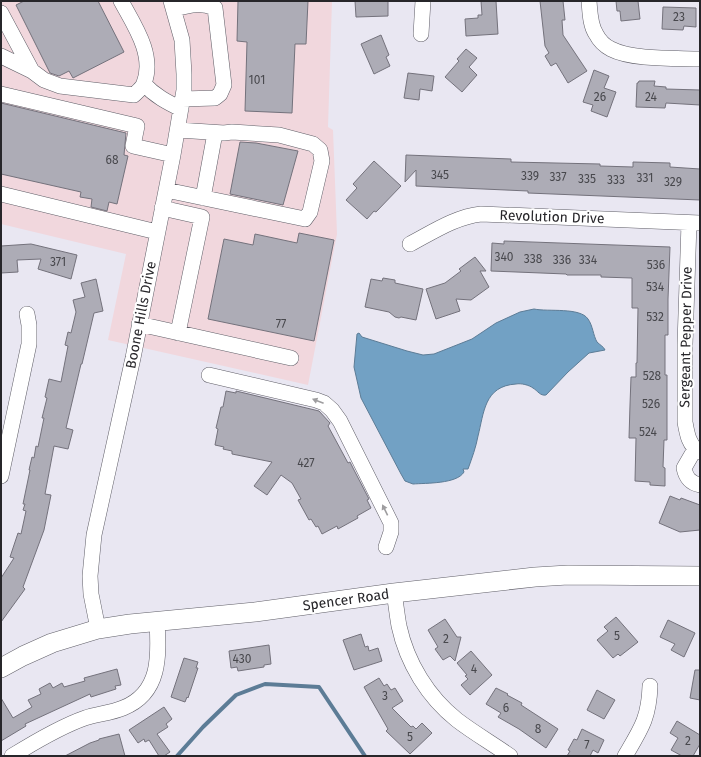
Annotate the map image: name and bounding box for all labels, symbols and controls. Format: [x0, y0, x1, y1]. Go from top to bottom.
house number: 23 [673, 10, 685, 24]
house number: 101 [249, 73, 265, 87]
house number: 26 [594, 90, 606, 104]
house number: 24 [645, 90, 658, 104]
house number: 68 [105, 153, 119, 167]
house number: 345 [431, 168, 449, 182]
house number: 339 [521, 169, 539, 183]
house number: 337 [549, 170, 567, 184]
house number: 331 [637, 171, 653, 185]
house number: 335 [578, 172, 596, 186]
house number: 333 [607, 173, 625, 187]
house number: 329 [664, 175, 682, 189]
street label: Revolution Drive [499, 207, 605, 227]
house number: 340 [494, 250, 514, 264]
house number: 338 [524, 252, 543, 266]
house number: 336 [553, 253, 571, 267]
house number: 334 [579, 253, 598, 267]
house number: 371 [50, 255, 66, 269]
house number: 536 [647, 258, 665, 272]
street label: Boone Hills Drive [122, 260, 160, 370]
street label: Sergeant Pepper Drive [676, 266, 696, 408]
house number: 534 [646, 280, 665, 294]
house number: 532 [646, 310, 664, 324]
house number: 77 [276, 317, 286, 331]
house number: 528 [643, 369, 662, 383]
house number: 526 [642, 397, 660, 411]
one-way arrow [312, 398, 324, 404]
house number: 524 [639, 425, 658, 439]
house number: 427 [297, 456, 315, 470]
one-way arrow [382, 504, 388, 516]
street label: Spencer Road [302, 586, 390, 614]
house number: 5 [614, 629, 620, 643]
house number: 2 [443, 632, 449, 646]
house number: 430 [233, 652, 252, 666]
house number: 4 [471, 662, 478, 676]
house number: 3 [382, 689, 388, 703]
house number: 6 [503, 701, 509, 715]
house number: 8 [535, 722, 542, 736]
house number: 5 [407, 730, 413, 744]
house number: 2 [685, 734, 691, 748]
house number: 7 [584, 738, 590, 752]

